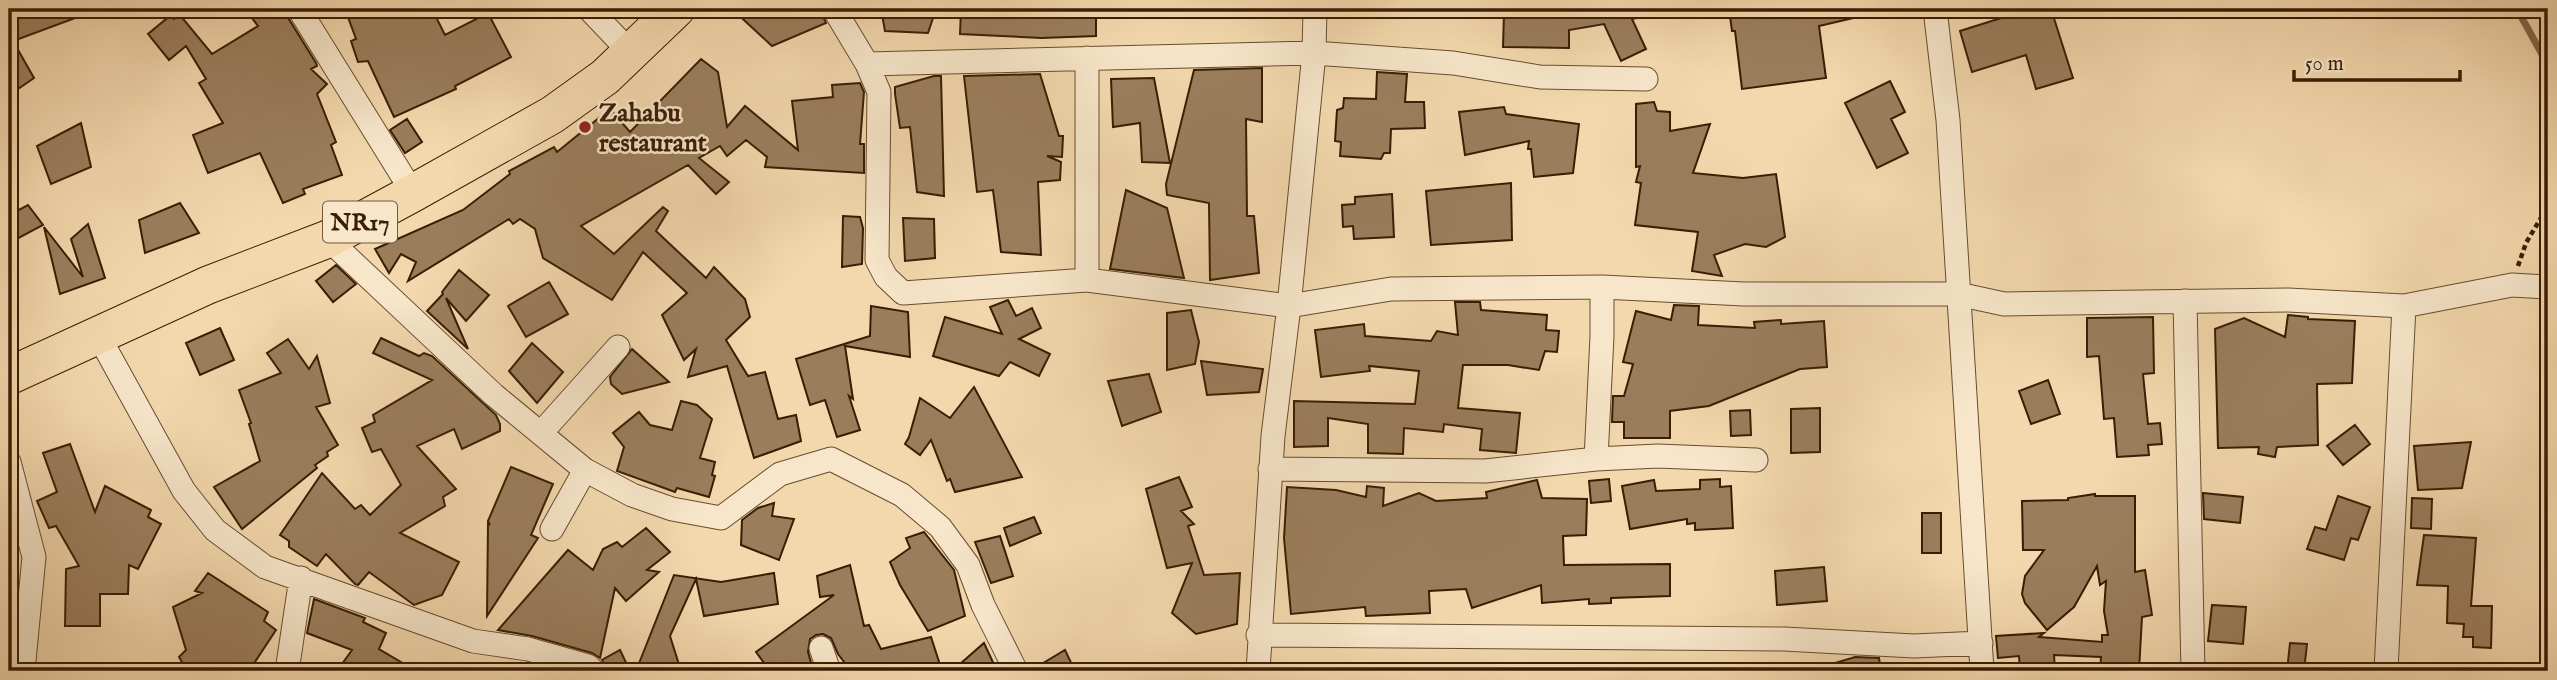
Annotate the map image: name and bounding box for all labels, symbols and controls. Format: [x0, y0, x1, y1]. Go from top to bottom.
scale bar [2294, 38, 2461, 82]
text: 50 m [2305, 51, 2344, 78]
place label: Zahabu restaurant [599, 97, 707, 160]
marker: Zahabu restaurant [577, 119, 593, 135]
road number: NR17 [323, 202, 397, 243]

